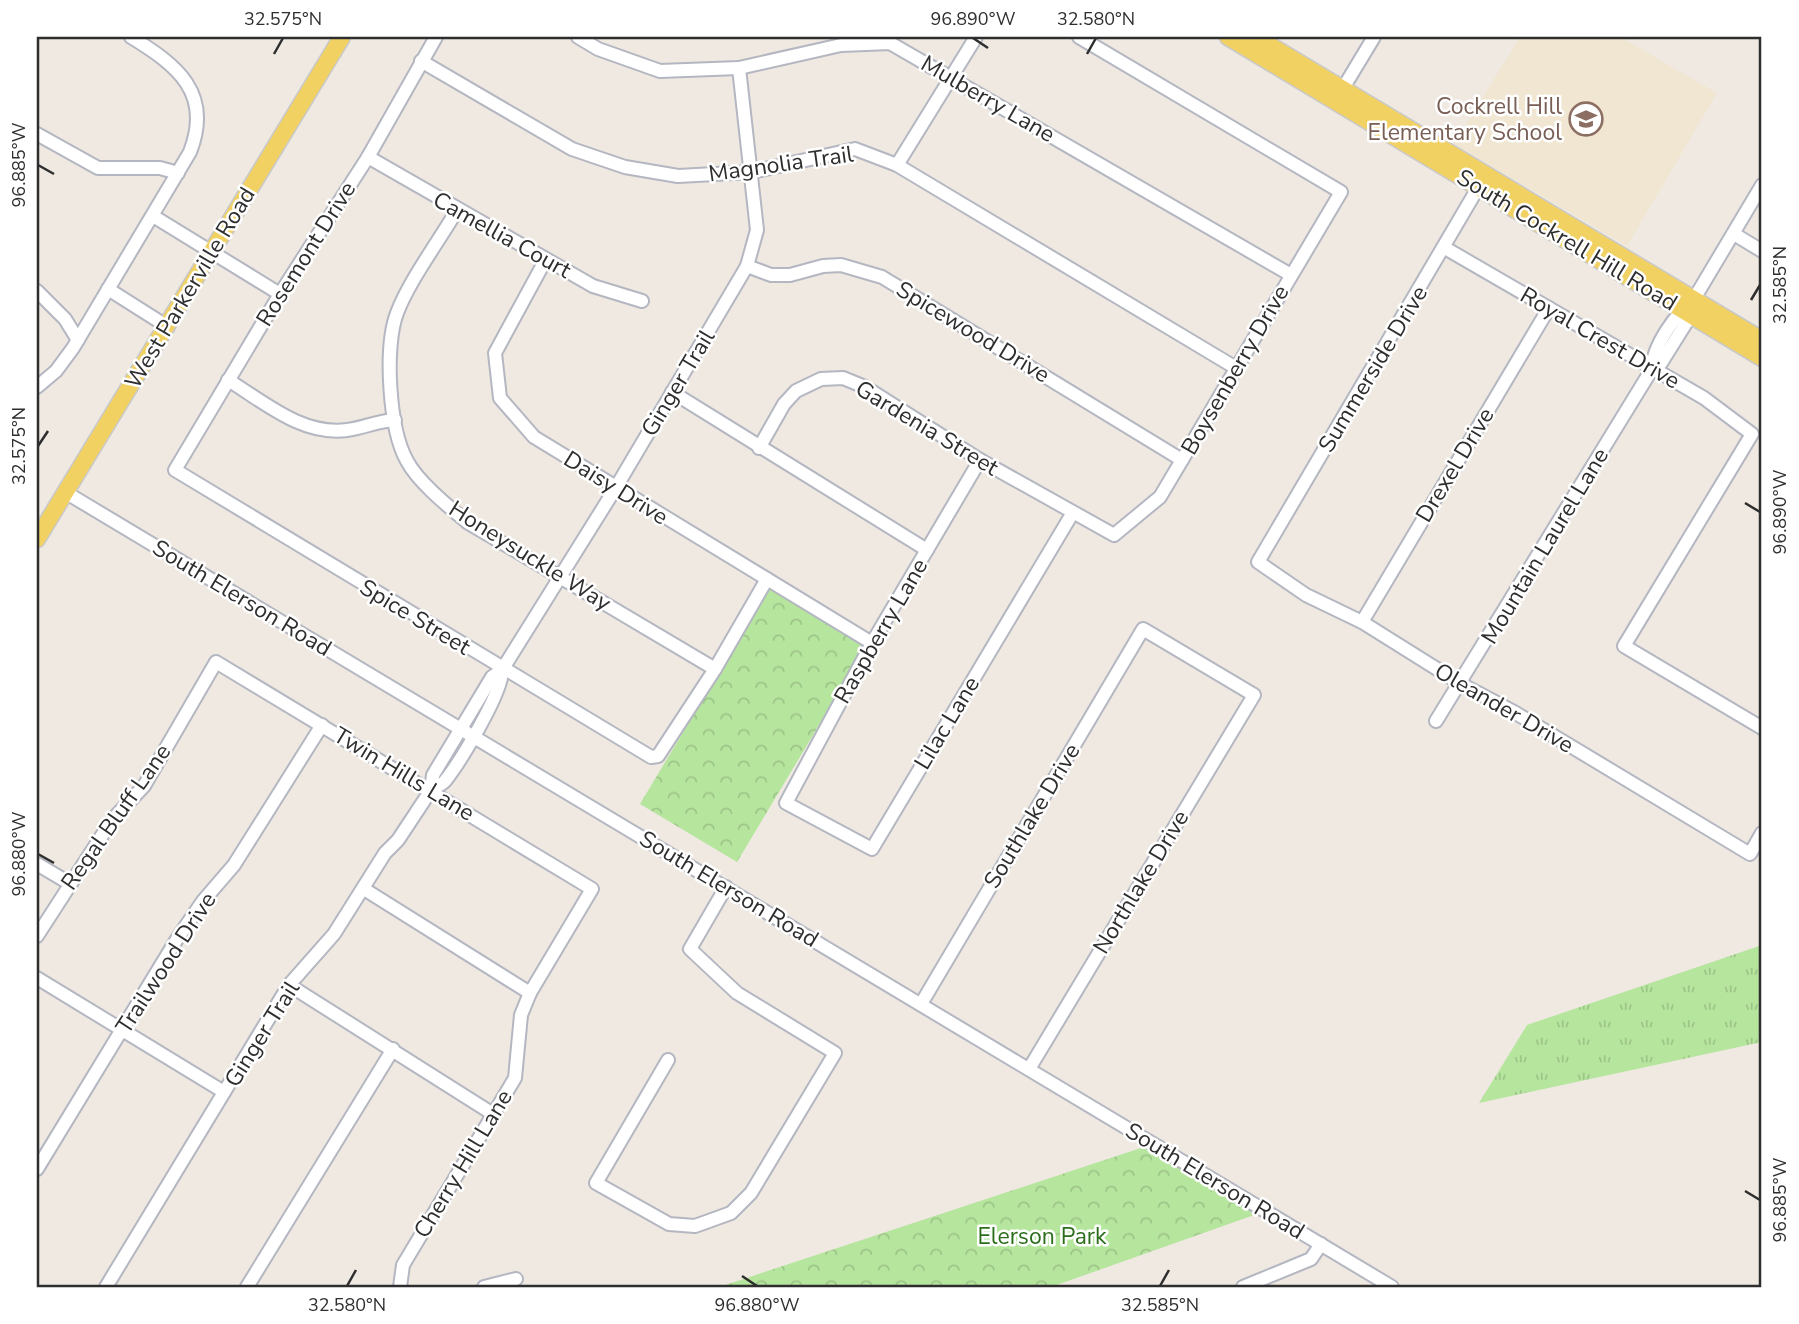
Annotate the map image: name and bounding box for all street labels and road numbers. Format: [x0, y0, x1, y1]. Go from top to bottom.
street label: Mulberry Lane [915, 48, 1061, 150]
street label: Magnolia Trail [707, 138, 856, 190]
street label: South Cockrell Hill Road [1451, 162, 1683, 318]
street label: Rosemont Drive [249, 176, 363, 332]
street label: West Parkerville Road [117, 181, 263, 395]
street label: Camellia Court [427, 184, 577, 286]
street label: Spicewood Drive [890, 274, 1056, 390]
street label: Boysenberry Drive [1174, 279, 1296, 461]
street label: Summerside Drive [1311, 280, 1435, 458]
street label: Royal Crest Drive [1515, 280, 1685, 396]
street label: Ginger Trail [634, 324, 722, 442]
street label: Gardenia Street [850, 373, 1005, 483]
street label: Drexel Drive [1409, 402, 1501, 528]
street label: Mountain Laurel Lane [1474, 442, 1616, 650]
street label: Daisy Drive [558, 444, 674, 532]
street label: Honeysuckle Way [443, 494, 617, 618]
street label: South Elerson Road [147, 532, 337, 664]
street label: Raspberry Lane [827, 553, 935, 709]
street label: Spice Street [354, 572, 477, 663]
street label: Oleander Drive [1429, 656, 1579, 760]
street label: Lilac Lane [907, 671, 987, 775]
street label: Twin Hills Lane [328, 720, 480, 828]
street label: Regal Bluff Lane [54, 738, 178, 896]
street label: Southlake Drive [977, 738, 1087, 894]
street label: Northlake Drive [1086, 804, 1196, 960]
street label: South Elerson Road [634, 823, 824, 955]
street label: Trailwood Drive [109, 886, 223, 1040]
street label: Ginger Trail [217, 975, 307, 1093]
street label: Cherry Hill Lane [406, 1084, 520, 1244]
street label: South Elerson Road [1120, 1115, 1310, 1247]

